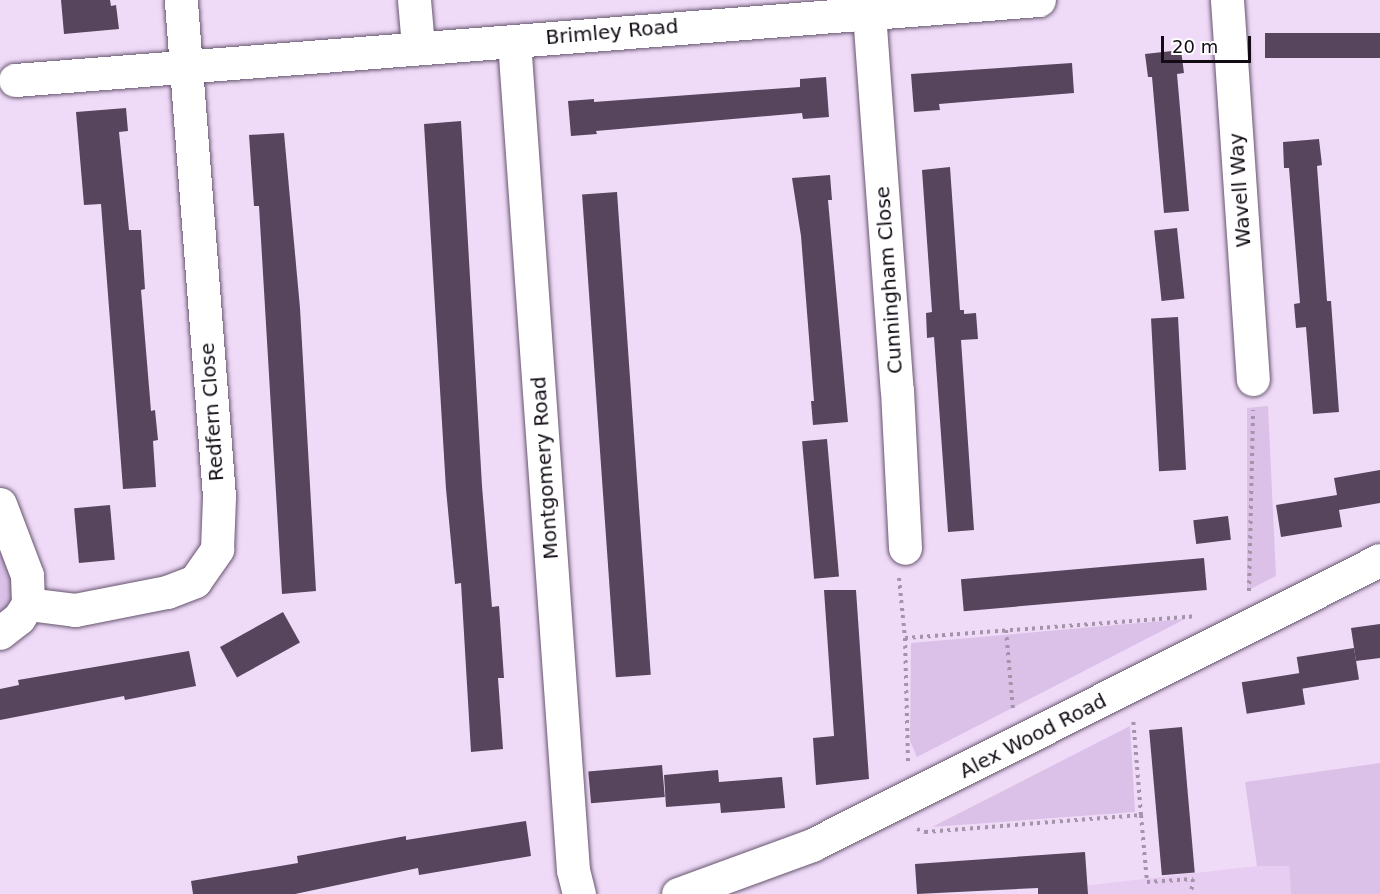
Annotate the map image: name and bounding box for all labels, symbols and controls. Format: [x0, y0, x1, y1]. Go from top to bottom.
street label: Brimley Road [545, 14, 679, 50]
scale bar [1164, 24, 1254, 62]
text: 20 m [1172, 36, 1218, 57]
street label: Wavell Way [1224, 132, 1256, 248]
street label: Cunningham Close [870, 185, 908, 375]
street label: Redfern Close [195, 342, 229, 482]
street label: Montgomery Road [527, 376, 563, 560]
street label: Alex Wood Road [956, 689, 1110, 783]

